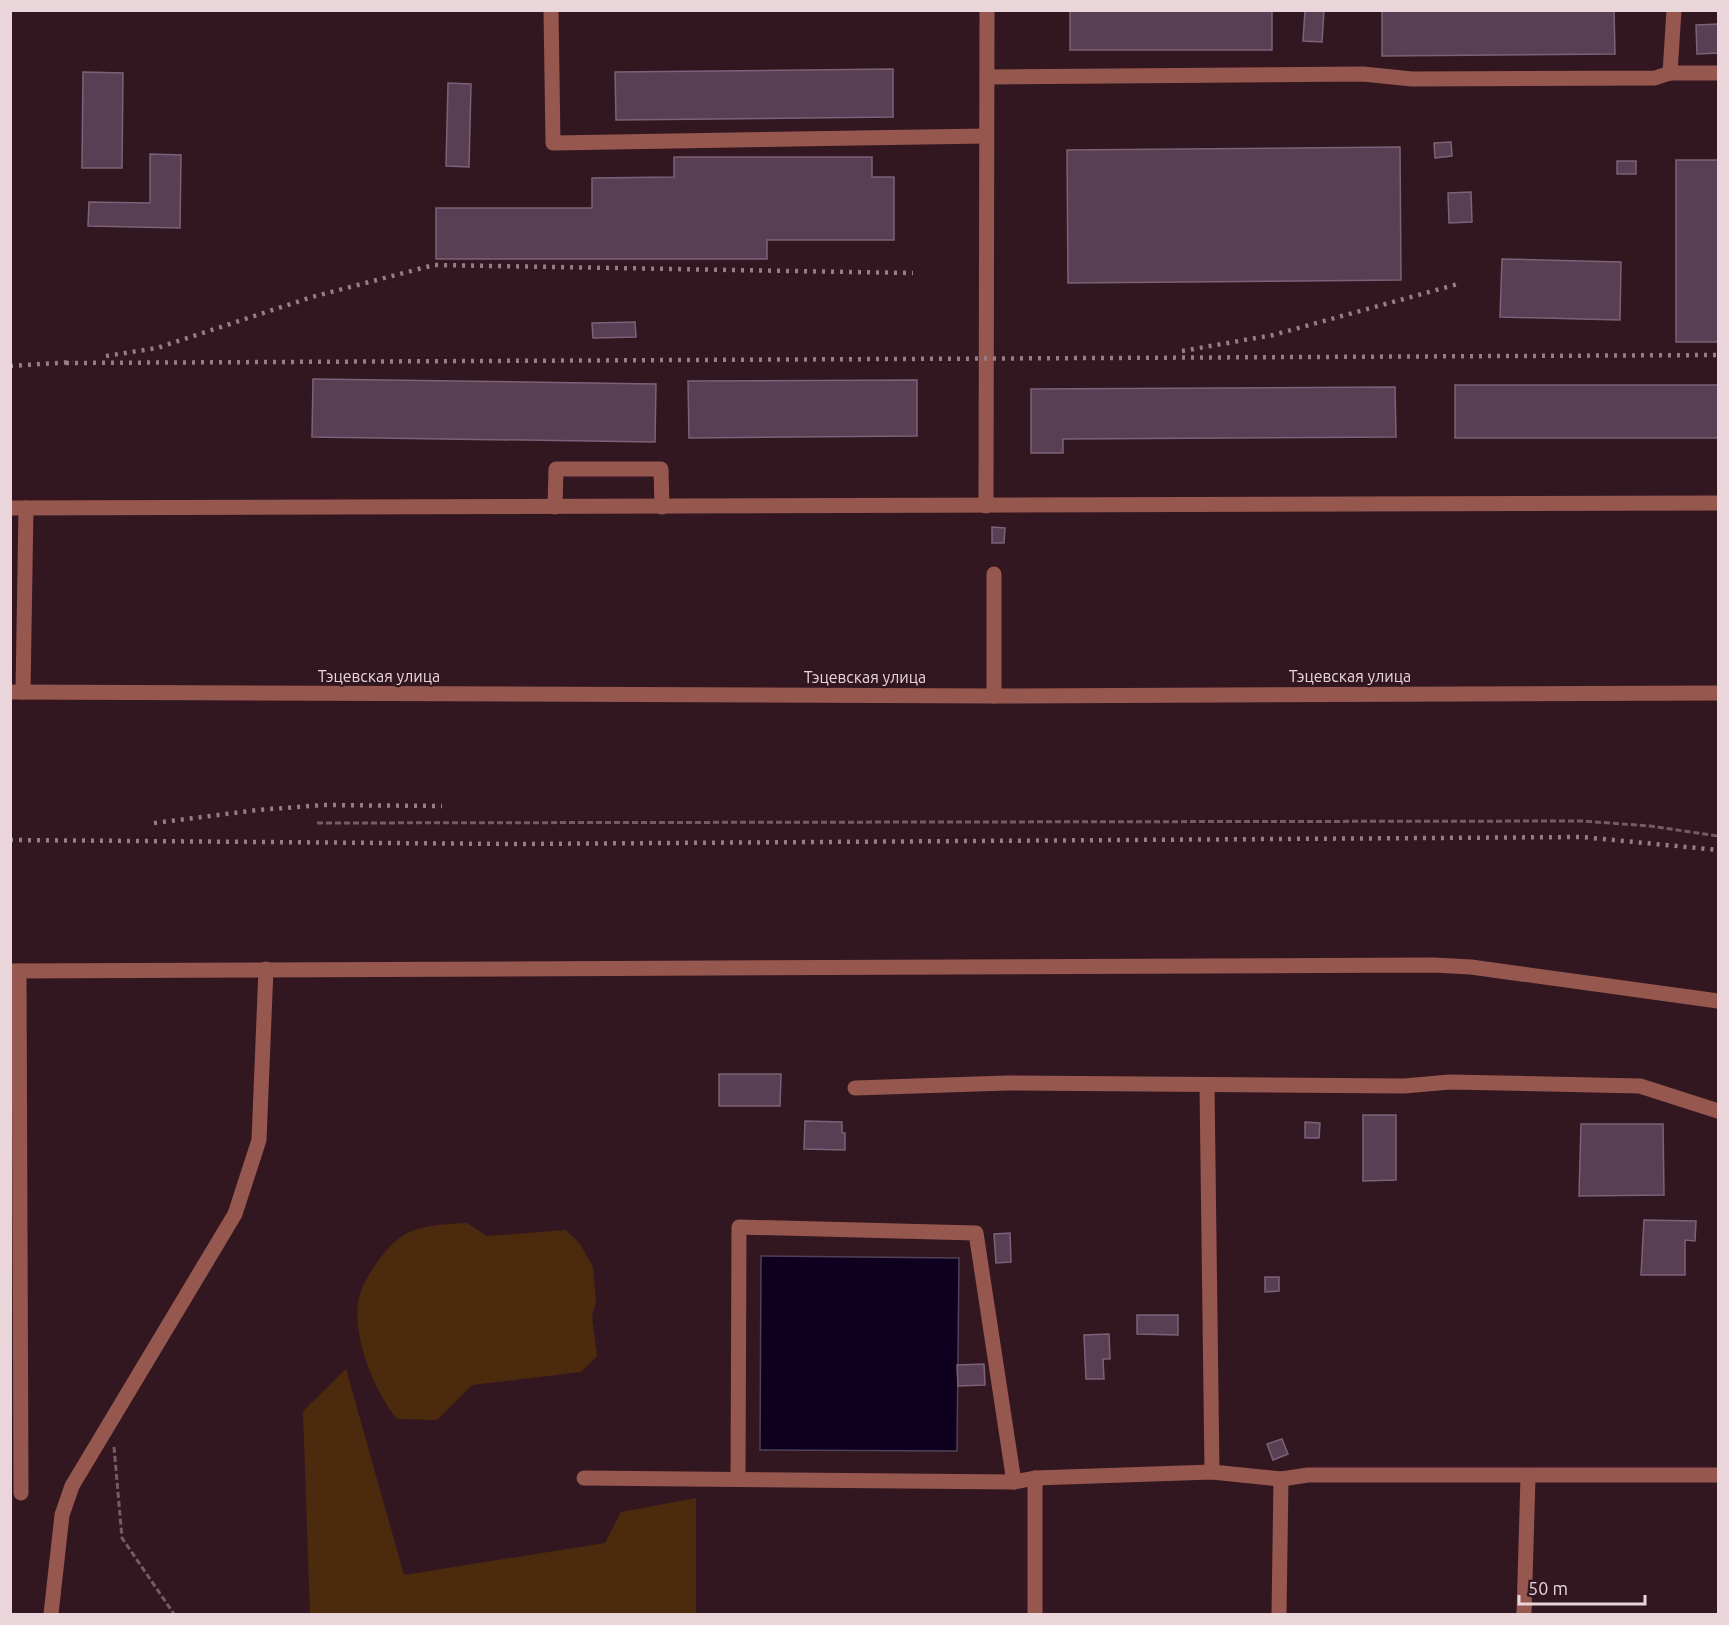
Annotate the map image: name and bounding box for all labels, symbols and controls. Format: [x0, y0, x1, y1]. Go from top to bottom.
street label: Тэцевская улица [318, 667, 440, 685]
street label: Тэцевская улица [1289, 667, 1411, 685]
street label: Тэцевская улица [804, 668, 926, 686]
scale bar [1519, 1568, 1645, 1606]
text: 50 m [1528, 1578, 1568, 1598]

